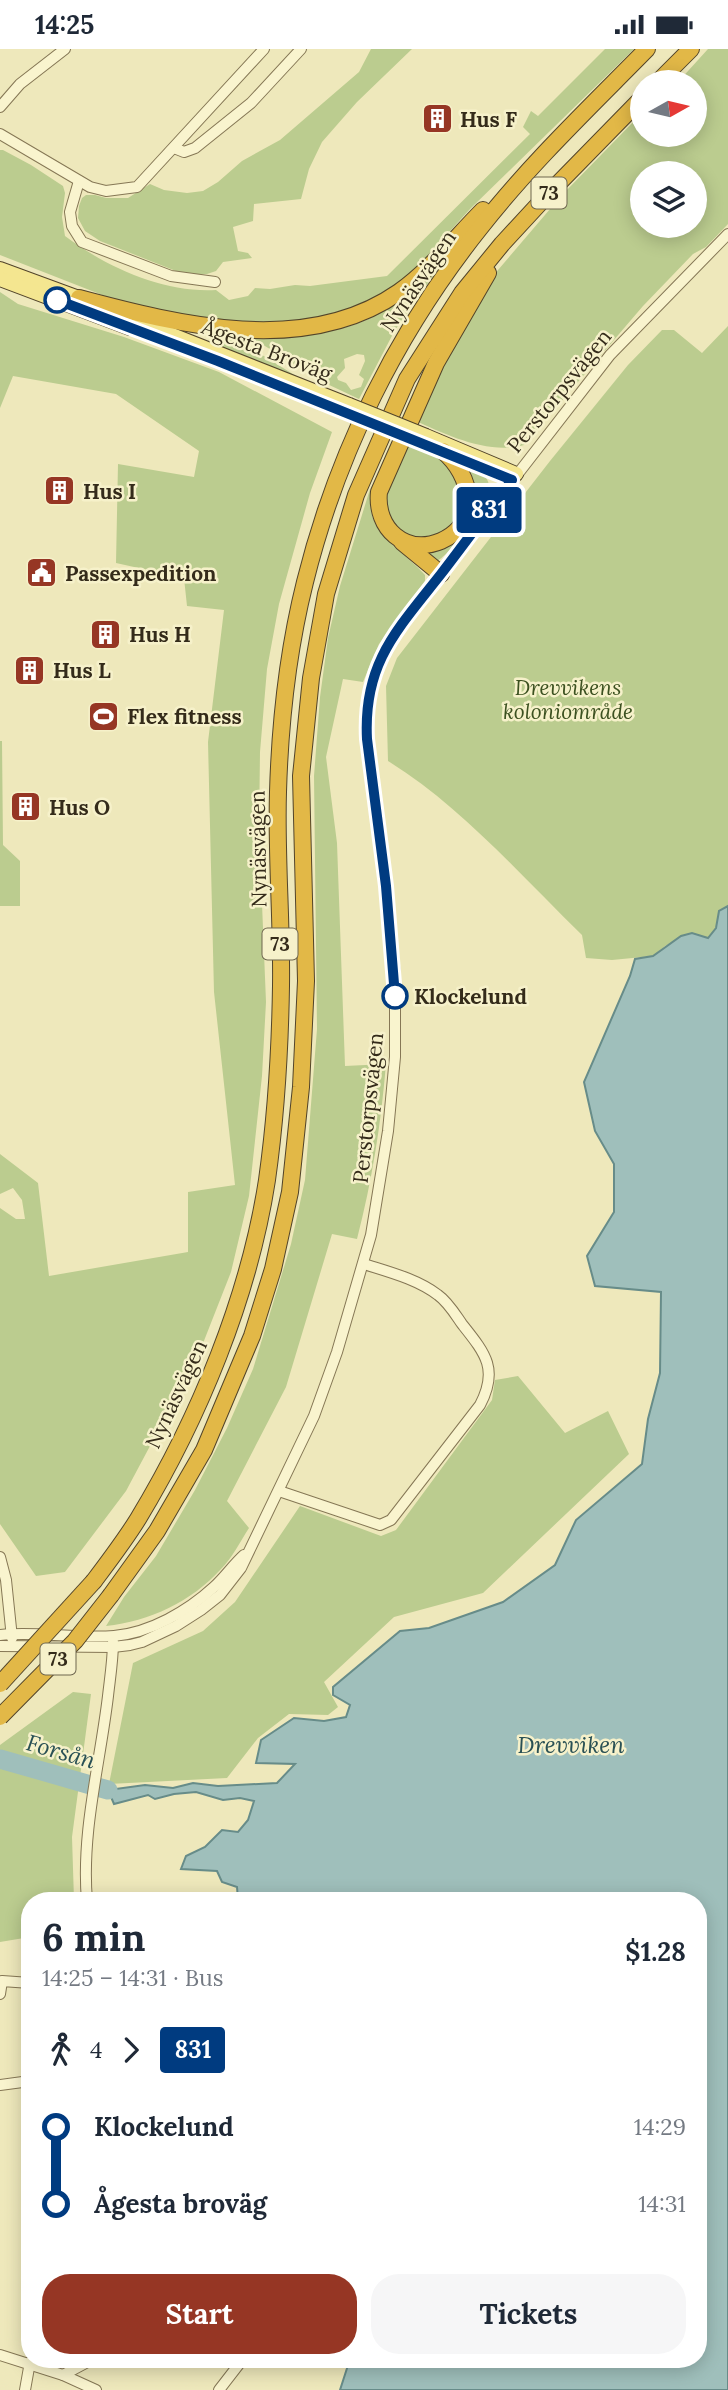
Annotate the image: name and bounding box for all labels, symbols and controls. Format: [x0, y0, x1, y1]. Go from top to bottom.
text: 14:25 [35, 8, 94, 41]
north arrow [630, 70, 707, 147]
map controls [630, 70, 707, 238]
building icon: Hus F [420, 102, 454, 136]
place label: Hus F [460, 106, 517, 133]
button: layers [630, 161, 707, 238]
road number: 73 [532, 177, 566, 209]
street label: Nynäsvägen [374, 225, 462, 337]
unlabelled marker [44, 287, 70, 313]
street label: Ågesta Broväg [197, 312, 336, 387]
street label: Perstorpsvägen [501, 324, 617, 458]
building icon: Hus I [43, 474, 77, 508]
place label: Hus I [83, 478, 136, 505]
line badge: 831 [449, 487, 529, 533]
text: 831 [471, 494, 507, 525]
public building icon: Passexpedition [25, 556, 59, 590]
place label: Passexpedition [65, 560, 216, 587]
building icon: Hus H [89, 617, 123, 651]
place label: Hus H [129, 621, 191, 648]
building icon: Hus L [13, 653, 47, 687]
place label: Hus L [53, 657, 111, 684]
park label: Drevvikens koloniområde [503, 674, 633, 725]
sports icon: Flex fitness [87, 699, 121, 733]
place label: Flex fitness [127, 703, 242, 730]
building icon: Hus O [9, 790, 43, 824]
street label: Nynäsvägen [243, 790, 273, 908]
place label: Hus O [49, 794, 110, 821]
road number: 73 [262, 929, 298, 960]
marker: Klockelund [382, 983, 408, 1009]
place label: Klockelund [414, 983, 527, 1010]
street label: Perstorpsvägen [347, 1031, 389, 1185]
street label: Nynäsvägen [139, 1335, 213, 1453]
road number: 73 [41, 1643, 76, 1675]
water label: Forsån [23, 1727, 99, 1775]
water label: Drevviken [518, 1730, 624, 1759]
text: 6 min [42, 1913, 145, 1961]
text: $1.28 [625, 1935, 686, 1968]
text: 14:25 – 14:31 · Bus [42, 1963, 223, 1992]
icon: walk [42, 2031, 80, 2069]
icon: forward [112, 2031, 150, 2069]
text: 831 [174, 2034, 211, 2065]
text: 4 [90, 2035, 102, 2064]
text: Klockelund [94, 2110, 234, 2143]
text: 14:29 [634, 2112, 686, 2141]
text: Ågesta broväg [94, 2187, 267, 2220]
text: 14:31 [638, 2189, 686, 2218]
button: Start [42, 2274, 357, 2354]
button: Tickets [371, 2274, 686, 2354]

